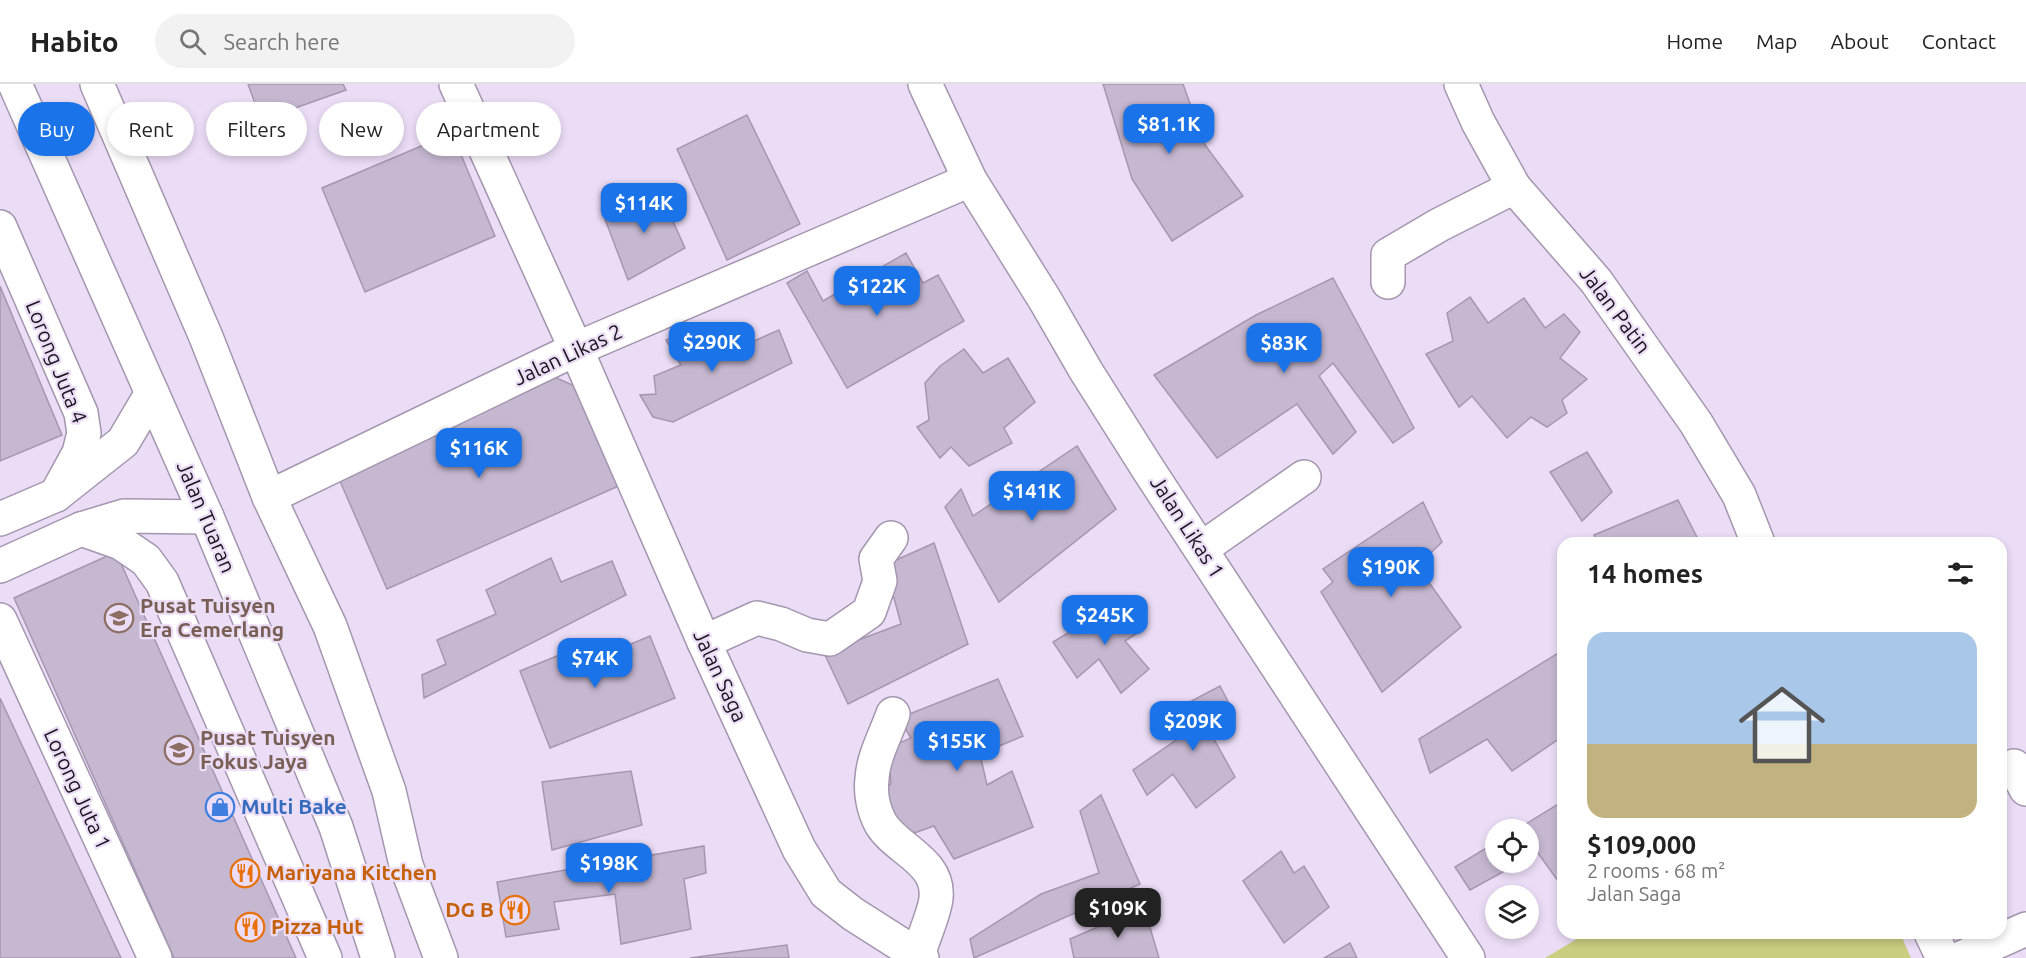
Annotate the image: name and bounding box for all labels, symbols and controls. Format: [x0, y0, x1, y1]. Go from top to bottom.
search box [155, 14, 575, 68]
icon: search [176, 25, 209, 58]
text: Habito [30, 26, 119, 57]
text: Search here [224, 29, 340, 54]
text: Home [1666, 29, 1723, 53]
text: Map [1756, 29, 1797, 53]
text: About [1830, 29, 1889, 53]
text: Contact [1922, 29, 1996, 53]
chip: Buy [18, 102, 95, 156]
chip: Rent [107, 102, 194, 156]
chip: Filters [206, 102, 307, 156]
chip: New [319, 102, 404, 156]
chip: Apartment [416, 102, 561, 156]
pin: $81.1K [1120, 104, 1218, 155]
text: $81.1K [1137, 112, 1201, 135]
pin: $114K [602, 183, 686, 234]
text: $114K [615, 191, 673, 214]
street label: Jalan Patin [1575, 261, 1656, 358]
pin: $122K [835, 266, 919, 317]
text: $122K [848, 274, 906, 297]
street label: Lorong Juta 4 [21, 297, 92, 426]
street label: Jalan Likas 2 [509, 318, 626, 390]
pin: $290K [670, 322, 754, 373]
pin: $83K [1248, 323, 1320, 374]
text: $290K [683, 330, 741, 353]
text: $83K [1260, 331, 1308, 354]
pin: $116K [437, 428, 521, 479]
text: $116K [450, 436, 508, 459]
street label: Jalan Tuaran [173, 457, 241, 576]
pin: $141K [990, 471, 1074, 522]
street label: Jalan Likas 1 [1146, 471, 1230, 582]
text: $141K [1003, 479, 1061, 502]
pin: $190K [1349, 547, 1433, 598]
text: $190K [1362, 555, 1420, 578]
icon: filters [1944, 557, 1977, 590]
text: 14 homes [1587, 559, 1703, 588]
place label: Pusat Tuisyen Era Cemerlang [140, 593, 284, 641]
pin: $245K [1063, 595, 1147, 646]
school or university icon: Pusat Tuisyen Era Cemerlang [103, 602, 135, 634]
text: $245K [1076, 603, 1134, 626]
street label: Jalan Saga [689, 626, 753, 725]
pin: $74K [559, 638, 631, 689]
text: $74K [571, 646, 619, 669]
icon: home [1728, 671, 1836, 779]
pin: $209K [1151, 701, 1235, 752]
text: $209K [1164, 709, 1222, 732]
pin: $155K [915, 721, 999, 772]
street label: Lorong Juta 1 [40, 725, 116, 853]
place label: Pusat Tuisyen Fokus Jaya [200, 725, 336, 773]
text: $155K [928, 729, 986, 752]
school or university icon: Pusat Tuisyen Fokus Jaya [163, 734, 195, 766]
shop icon: Multi Bake [204, 791, 236, 823]
place label: Multi Bake [241, 794, 347, 818]
map controls [1485, 819, 1539, 939]
button: locate [1485, 819, 1539, 873]
text: $109,000 [1587, 830, 1696, 859]
pin: $198K [567, 843, 651, 894]
text: $198K [580, 851, 638, 874]
restaurant icon: Mariyana Kitchen [229, 857, 261, 889]
text: 2 rooms · 68 m² [1587, 859, 1725, 882]
place label: Mariyana Kitchen [266, 860, 437, 884]
text: Jalan Saga [1587, 882, 1681, 905]
button: layers [1485, 885, 1539, 939]
pin: $109K [1076, 888, 1160, 939]
restaurant icon: DG B [499, 894, 531, 926]
text: $109K [1089, 896, 1147, 919]
place label: DG B [445, 897, 494, 921]
restaurant icon: Pizza Hut [234, 911, 266, 943]
place label: Pizza Hut [271, 914, 363, 938]

